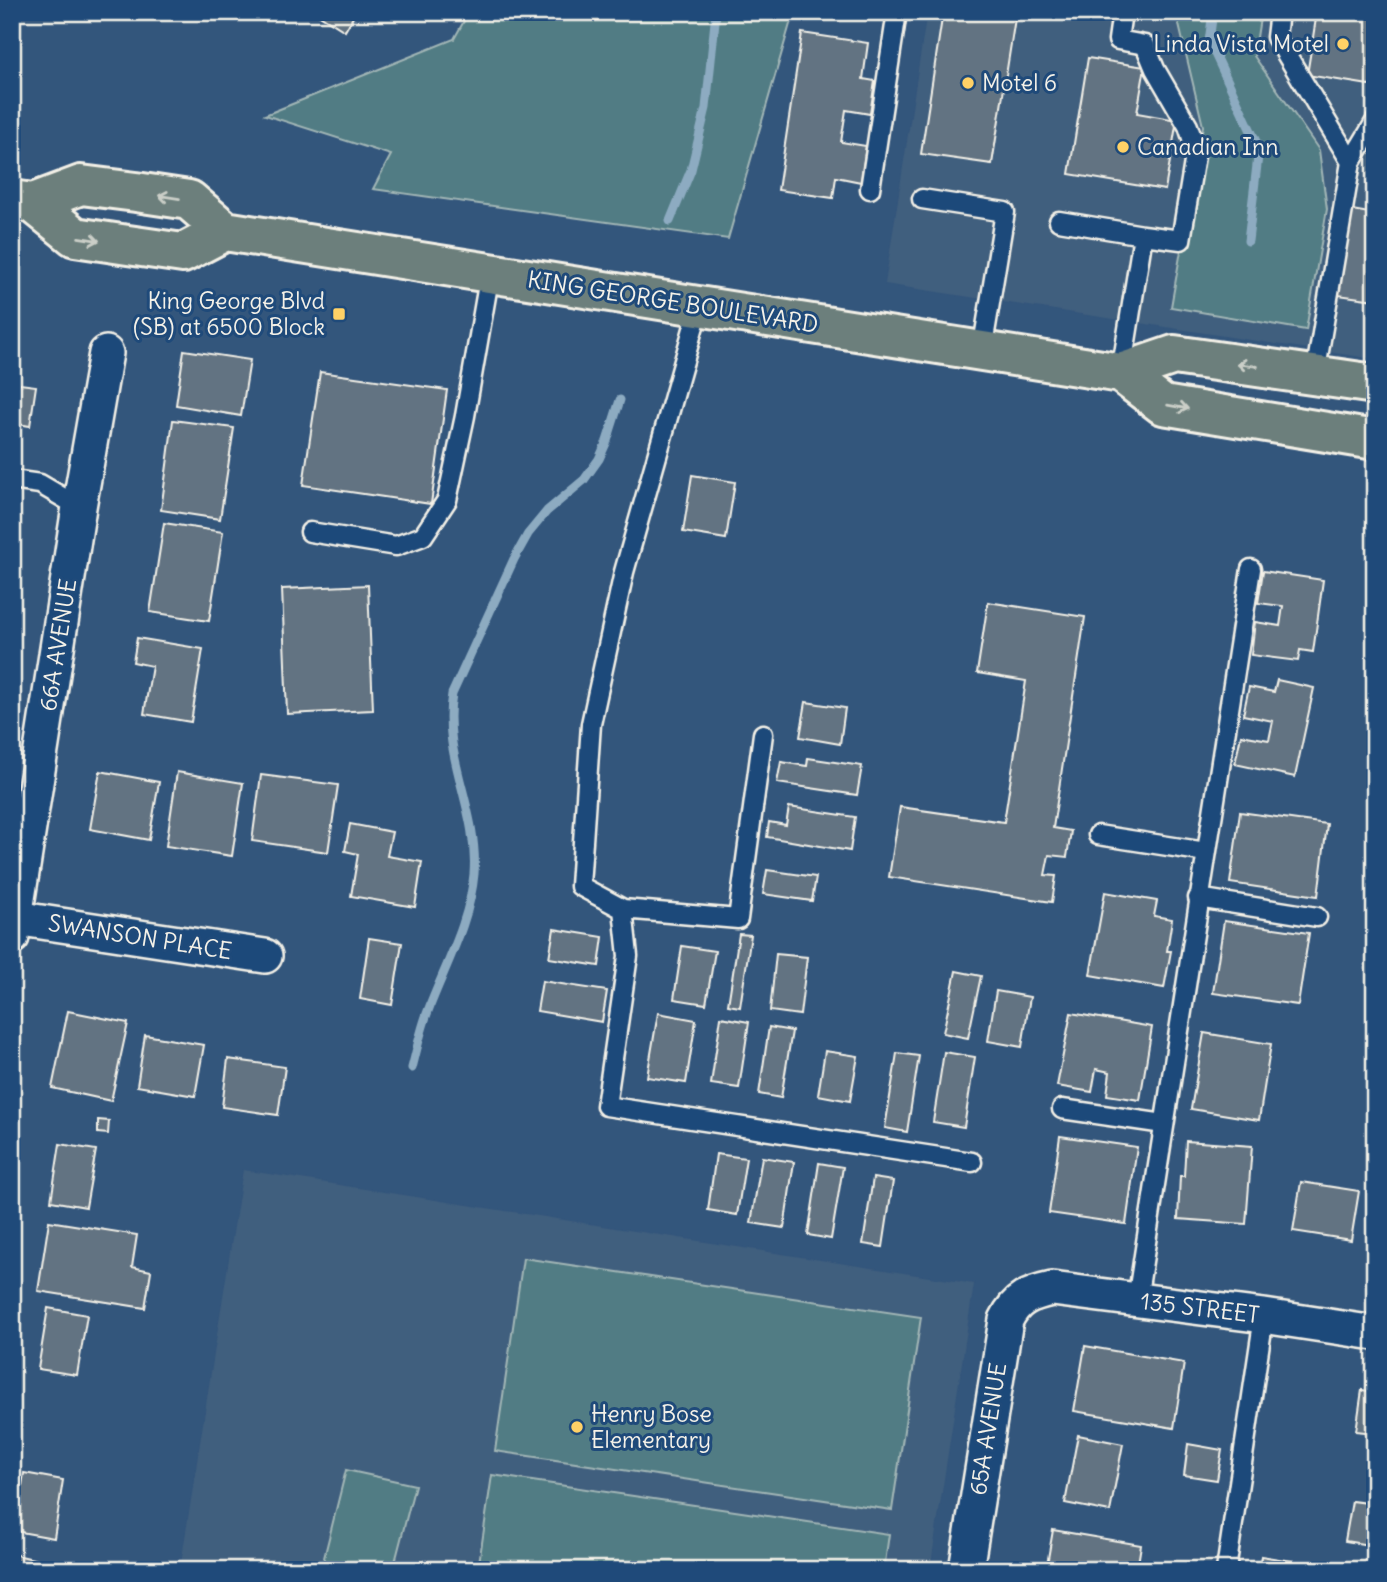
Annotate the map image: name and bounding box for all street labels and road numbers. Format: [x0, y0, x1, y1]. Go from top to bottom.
street label: KING GEORGE BOULEVARD [526, 264, 821, 339]
street label: 66A AVENUE [33, 577, 82, 713]
street label: SWANSON PLACE [46, 908, 234, 965]
street label: 135 STREET [1139, 1286, 1261, 1329]
street label: 65A AVENUE [963, 1361, 1012, 1497]

